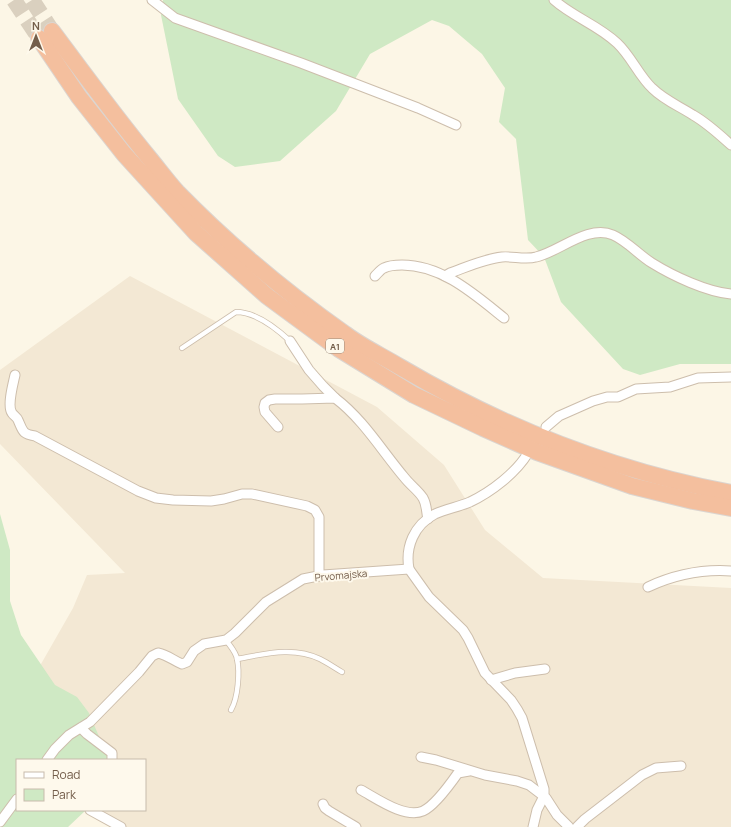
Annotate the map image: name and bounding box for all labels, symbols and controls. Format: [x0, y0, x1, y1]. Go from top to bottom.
north arrow [16, 16, 56, 56]
text: N [32, 18, 40, 33]
road number: A1 [326, 339, 344, 353]
street label: Prvomajska [314, 566, 368, 584]
legend [16, 759, 146, 811]
text: Road [52, 766, 80, 783]
text: Park [52, 786, 77, 803]

